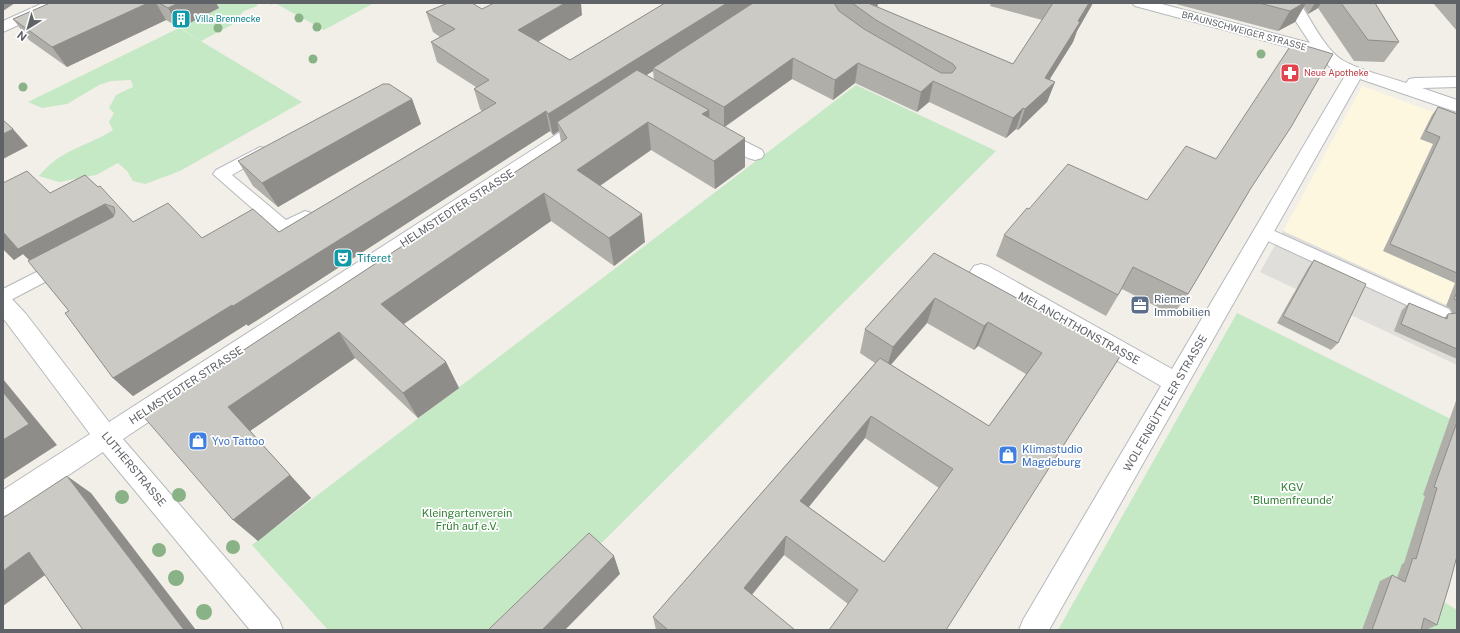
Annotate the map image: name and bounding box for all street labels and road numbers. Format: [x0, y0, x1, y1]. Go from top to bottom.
street label: BRAUNSCHWEIGER STRASSE [1180, 9, 1308, 53]
street label: HELMSTEDTER STRASSE [398, 167, 516, 249]
street label: MELANCHTHONSTRASSE [1016, 290, 1142, 367]
street label: WOLFENBÜTTELER STRASSE [1120, 332, 1209, 473]
street label: HELMSTEDTER STRASSE [127, 344, 245, 426]
street label: LUTHERSTRASSE [99, 429, 169, 509]

